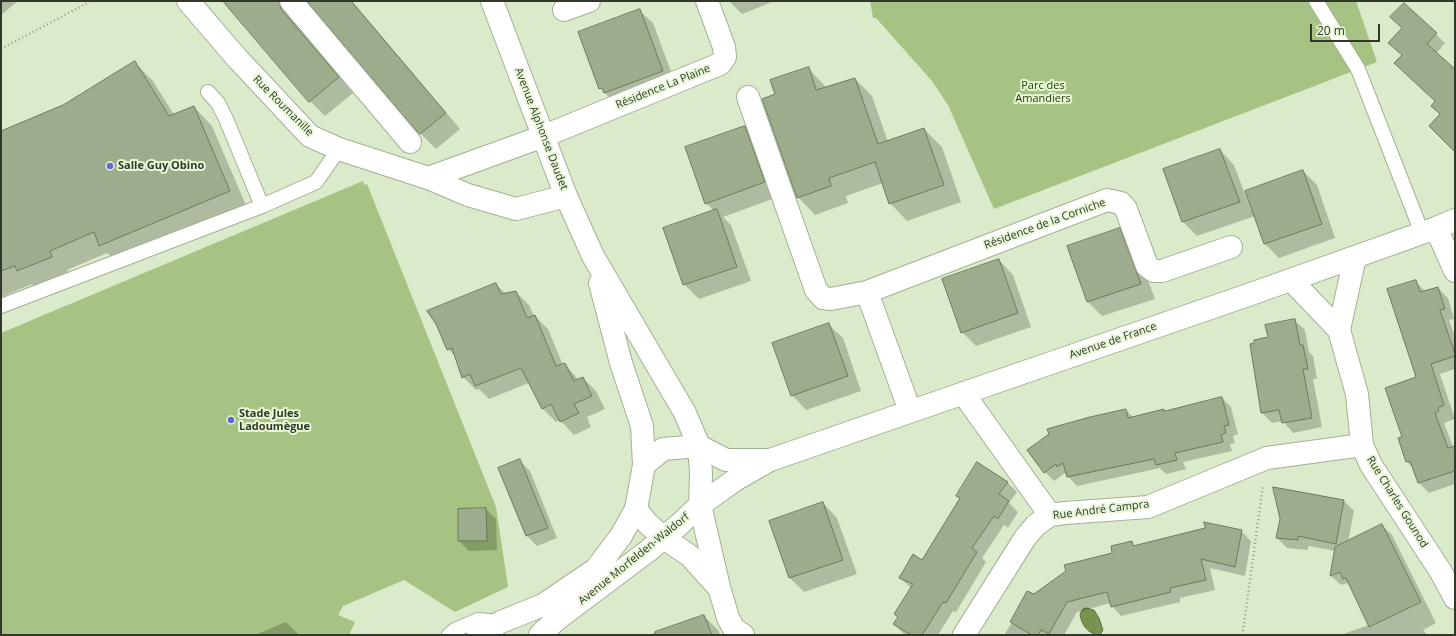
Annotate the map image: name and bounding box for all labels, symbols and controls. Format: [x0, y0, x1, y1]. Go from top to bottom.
scale bar [1312, 16, 1382, 42]
text: 20 m [1317, 22, 1345, 39]
street label: Résidence La Plaine [614, 62, 712, 112]
street label: Avenue Alphonse Daudet [512, 66, 570, 192]
street label: Rue Roumanille [250, 73, 316, 139]
park label: Parc des Amandiers [1015, 79, 1071, 105]
place label: Salle Guy Obino [118, 159, 204, 173]
marker: Salle Guy Obino [105, 161, 115, 171]
street label: Résidence de la Corniche [983, 196, 1107, 252]
street label: Avenue de France [1068, 320, 1158, 362]
place label: Stade Jules Ladoumègue [239, 407, 310, 433]
marker: Stade Jules Ladoumègue [226, 415, 236, 425]
street label: Rue Charles Gounod [1363, 454, 1431, 550]
street label: Rue André Campra [1052, 498, 1150, 522]
street label: Avenue Morfelden-Waldorf [576, 510, 692, 608]

